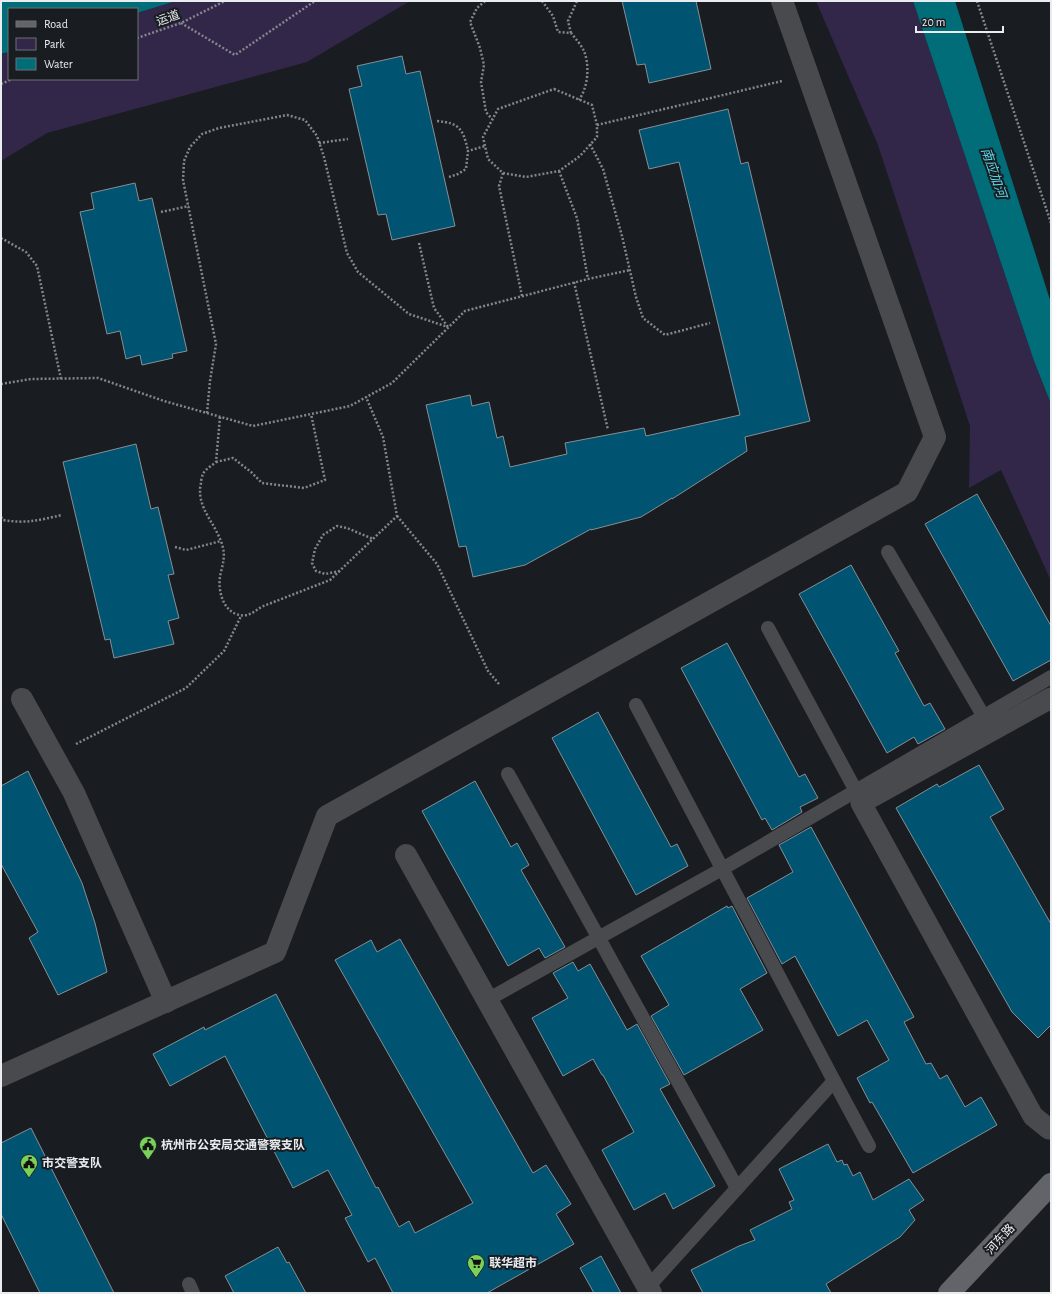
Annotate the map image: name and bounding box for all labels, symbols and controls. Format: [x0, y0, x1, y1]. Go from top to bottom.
street label: 运道 [154, 7, 181, 28]
legend [8, 8, 138, 80]
scale bar [916, 8, 1003, 34]
text: 20 m [922, 16, 945, 28]
text: Road [44, 18, 68, 30]
text: Park [44, 38, 65, 50]
text: Water [44, 58, 73, 70]
water label: 南应加河 [978, 146, 1010, 203]
public building icon: 杭州市公安局交通警察支队 [138, 1135, 158, 1160]
place label: 杭州市公安局交通警察支队 [161, 1138, 305, 1151]
public building icon: 市交警支队 [19, 1153, 39, 1178]
place label: 市交警支队 [42, 1156, 102, 1169]
street label: 河东路 [983, 1221, 1017, 1256]
supermarket icon: 联华超市 [466, 1253, 486, 1278]
place label: 联华超市 [489, 1256, 537, 1269]

